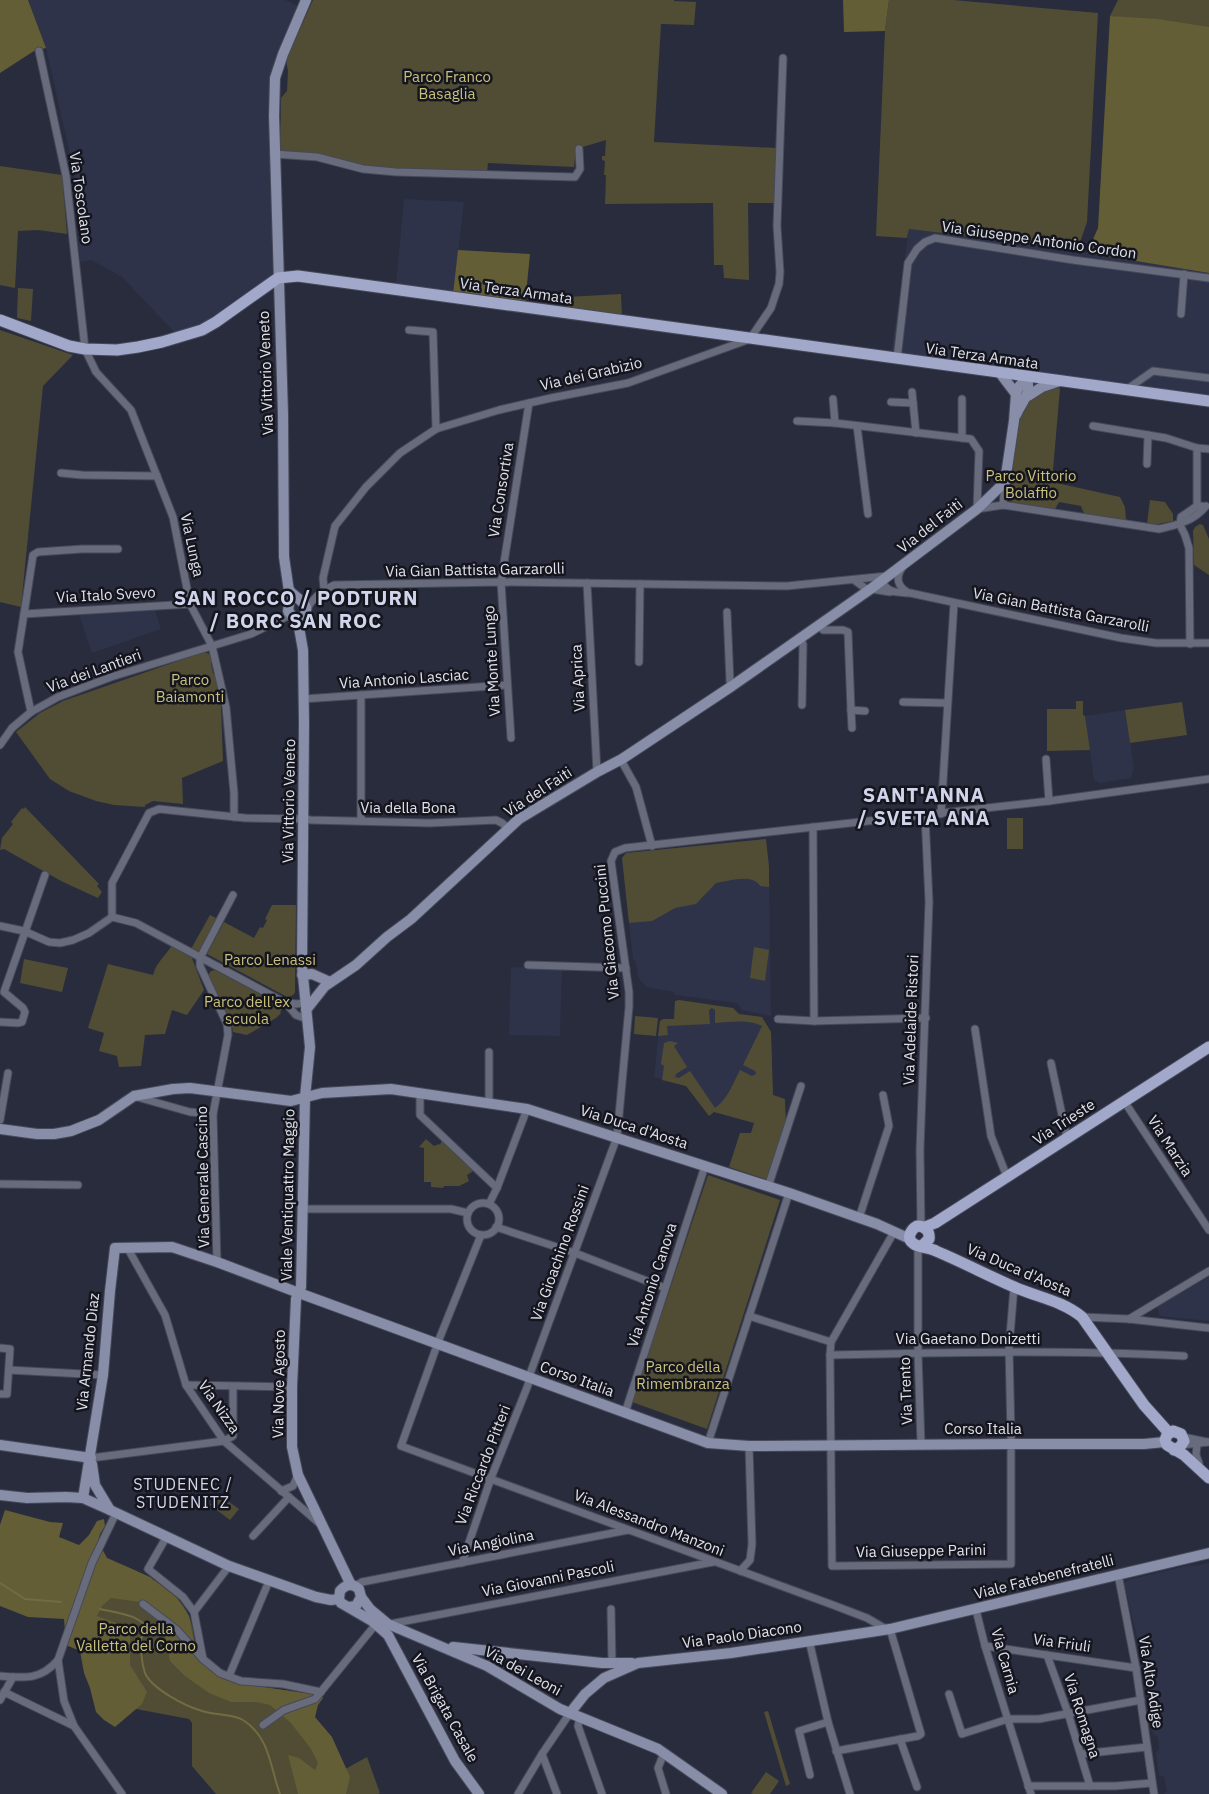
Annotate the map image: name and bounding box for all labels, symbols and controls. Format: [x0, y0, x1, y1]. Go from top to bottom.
park label: Parco Franco Basaglia [403, 67, 491, 103]
street label: Via Toscolano [66, 151, 97, 245]
street label: Via Giuseppe Antonio Cordon [940, 216, 1138, 263]
street label: Via Terza Armata [458, 273, 574, 308]
street label: Via Vittorio Veneto [254, 310, 277, 436]
street label: Via Terza Armata [924, 338, 1040, 373]
street label: Via dei Grabizio [538, 353, 644, 394]
street label: Via Consortiva [484, 441, 517, 539]
park label: Parco Vittorio Bolaffio [985, 466, 1077, 502]
street label: Via del Faiti [893, 494, 966, 557]
street label: Via Lunga [176, 511, 209, 579]
street label: Via Gian Battista Garzarolli [385, 558, 565, 581]
street label: Via Italo Svevo [56, 582, 156, 607]
street label: Via Gian Battista Garzarolli [971, 583, 1151, 636]
district label: SAN ROCCO / PODTURN / BORC SAN ROC [174, 584, 418, 634]
street label: Via Monte Lungo [479, 605, 504, 717]
street label: Via Aprica [566, 644, 589, 712]
street label: Via dei Lantieri [44, 645, 144, 696]
street label: Via Antonio Lasciac [338, 664, 470, 693]
park label: Parco Baiamonti [156, 670, 224, 706]
street label: Via Vittorio Veneto [278, 739, 299, 863]
street label: Via del Faiti [500, 762, 575, 821]
district label: SANT'ANNA / SVETA ANA [858, 781, 990, 831]
street label: Via della Bona [360, 798, 456, 817]
street label: Via Giacomo Puccini [590, 863, 623, 1001]
park label: Parco Lenassi [224, 950, 316, 969]
street label: Via Adelaide Ristori [899, 954, 922, 1086]
park label: Parco dell'ex scuola [204, 992, 290, 1028]
street label: Via Trieste [1029, 1094, 1098, 1149]
street label: Via Duca d'Aosta [578, 1100, 690, 1153]
street label: Via Generale Cascino [192, 1106, 213, 1248]
street label: Viale Ventiquattro Maggio [276, 1109, 299, 1281]
street label: Via Marzia [1144, 1112, 1197, 1180]
street label: Via Gioachino Rossini [526, 1182, 593, 1324]
street label: Via Antonio Canova [622, 1220, 681, 1349]
street label: Via Duca d'Aosta [964, 1239, 1075, 1300]
street label: Via Armando Diaz [72, 1292, 103, 1412]
street label: Via Nove Agosto [268, 1329, 289, 1439]
street label: Via Gaetano Donizetti [896, 1329, 1040, 1348]
street label: Corso Italia [537, 1356, 617, 1401]
park label: Parco della Rimembranza [636, 1357, 730, 1393]
street label: Via Trento [895, 1357, 916, 1425]
street label: Via Nizza [194, 1376, 245, 1437]
street label: Via Riccardo Pitteri [451, 1402, 514, 1528]
street label: Corso Italia [944, 1419, 1022, 1438]
district label: STUDENEC / STUDENITZ [133, 1474, 233, 1512]
street label: Via Alessandro Manzoni [571, 1485, 727, 1560]
street label: Via Angiolina [446, 1525, 535, 1560]
street label: Via Giuseppe Parini [856, 1540, 986, 1561]
street label: Viale Fatebenefratelli [972, 1550, 1116, 1603]
street label: Via Giovanni Pascoli [480, 1556, 616, 1601]
street label: Via Paolo Diacono [681, 1617, 803, 1652]
park label: Parco della Valletta del Corno [76, 1619, 196, 1655]
street label: Via Carnia [987, 1626, 1024, 1696]
street label: Via Friuli [1032, 1629, 1092, 1656]
street label: Via Alto Adige [1135, 1634, 1168, 1730]
street label: Via dei Leoni [481, 1642, 565, 1699]
street label: Via Brigata Casale [408, 1650, 483, 1765]
street label: Via Romagna [1060, 1671, 1105, 1761]

